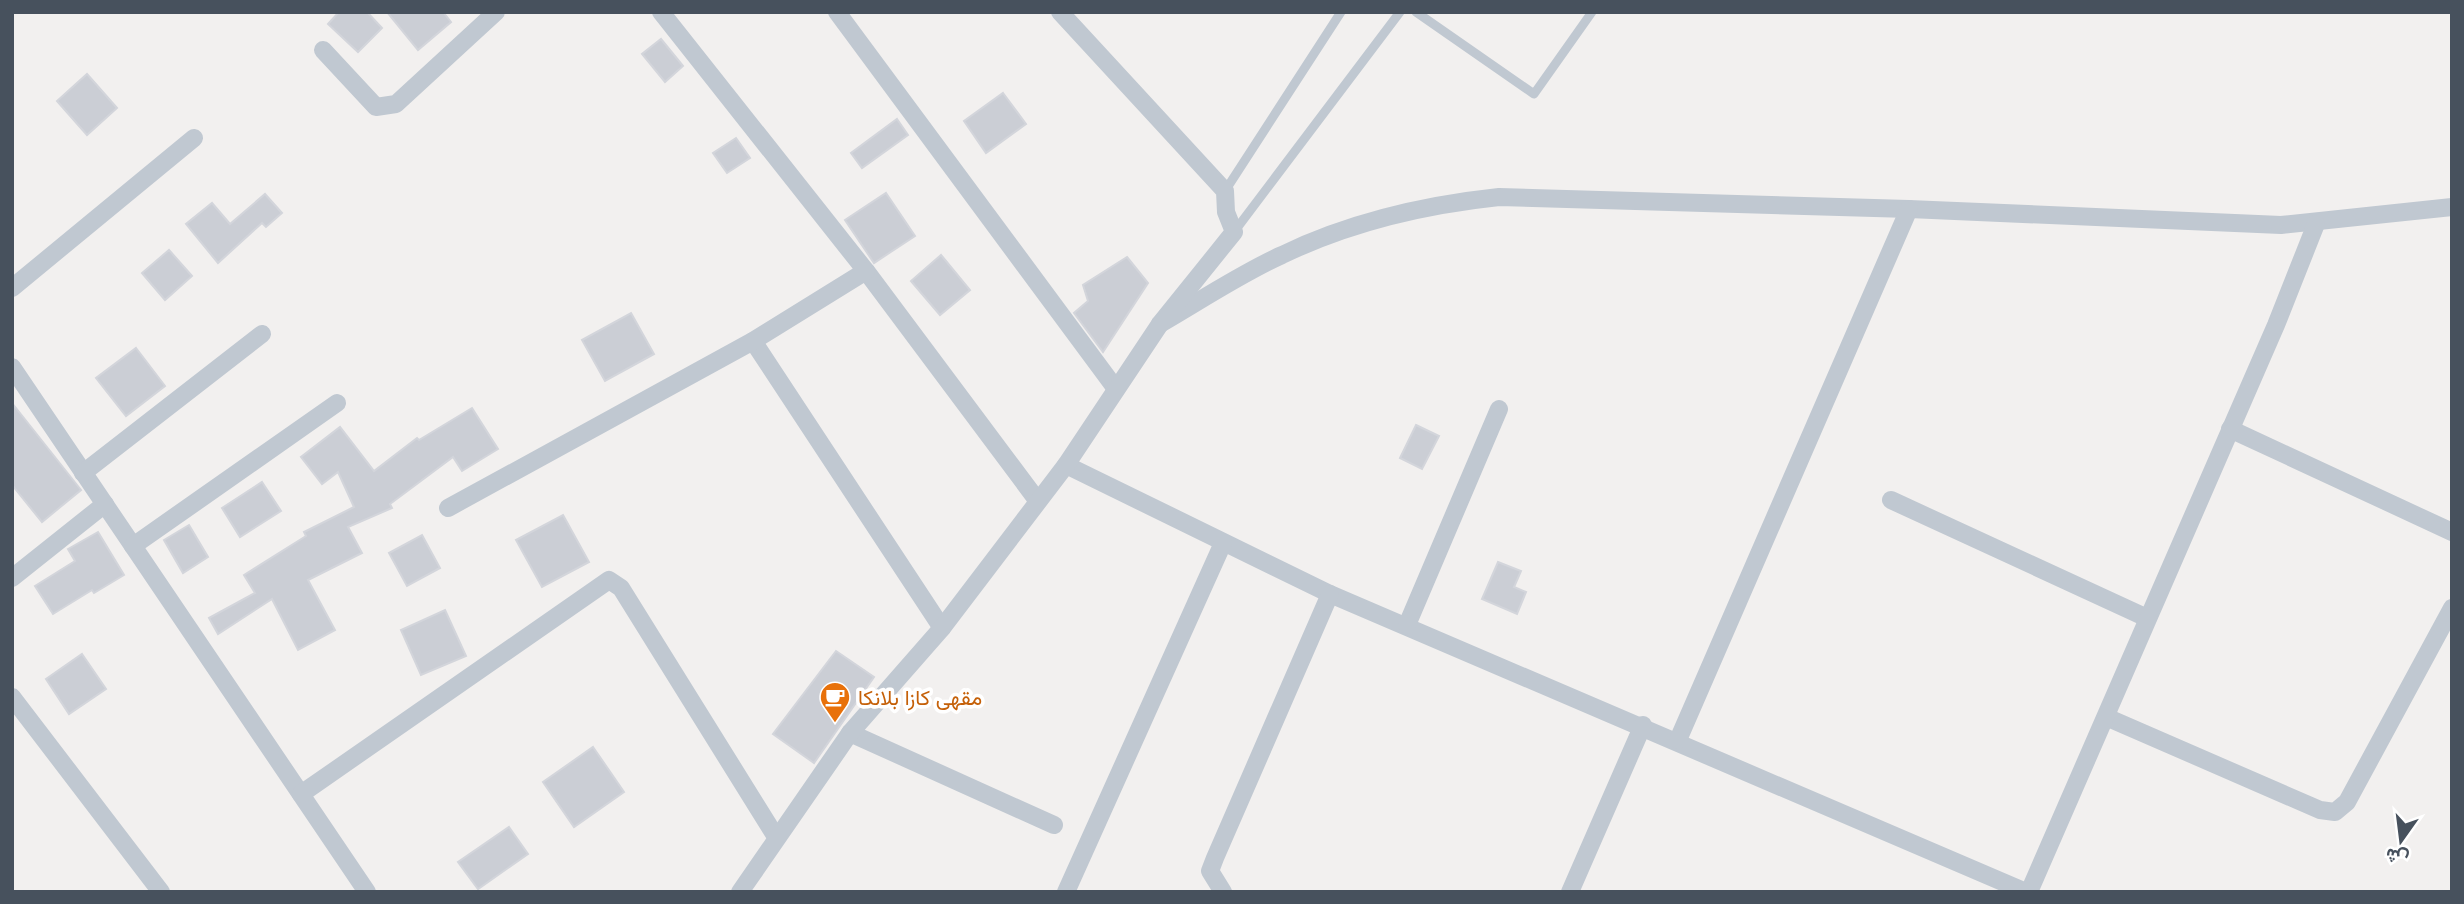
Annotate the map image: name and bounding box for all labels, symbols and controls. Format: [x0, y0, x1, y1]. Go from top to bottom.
cafe icon: مقهى كازا بلانكا [818, 680, 852, 724]
place label: مقهى كازا بلانكا [858, 683, 982, 712]
north arrow [2366, 806, 2436, 876]
text: ش [2383, 841, 2411, 873]

